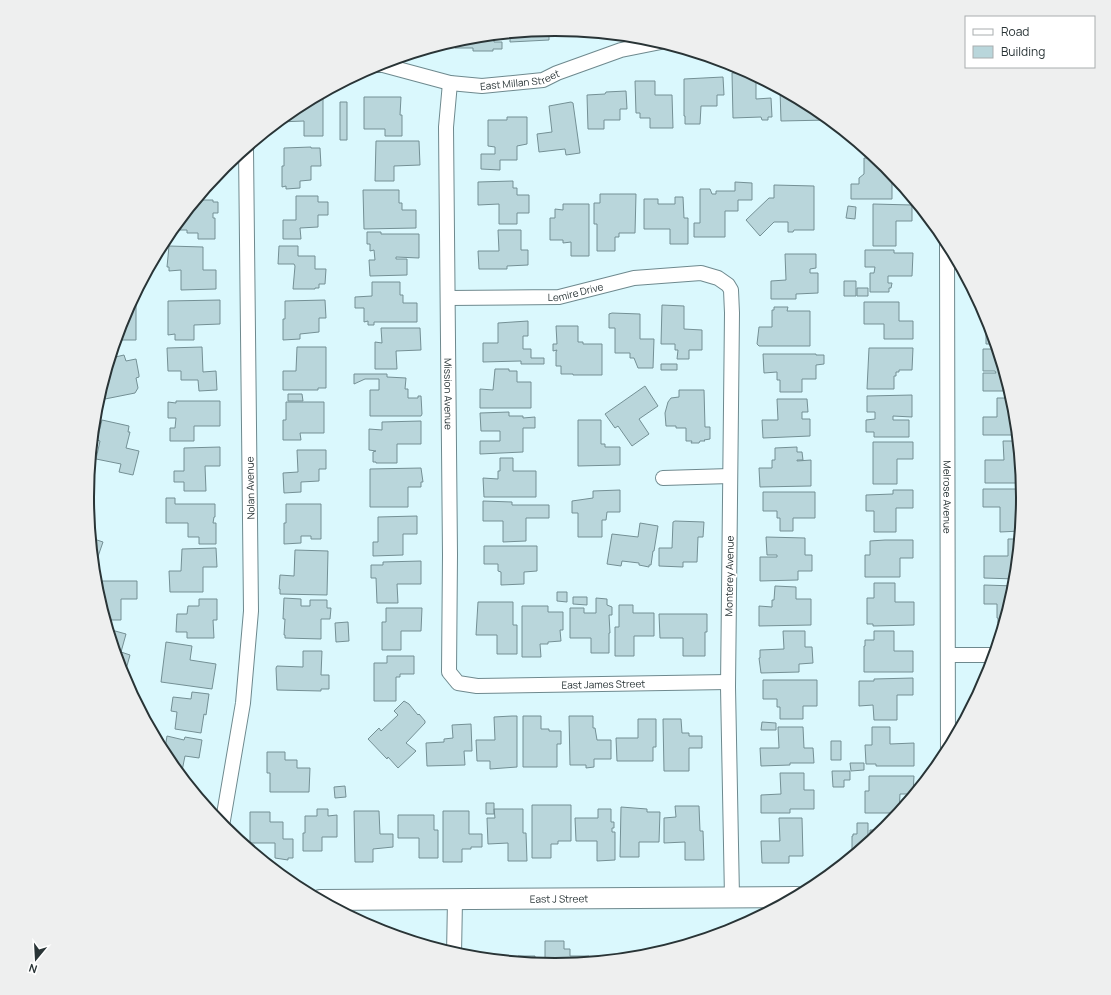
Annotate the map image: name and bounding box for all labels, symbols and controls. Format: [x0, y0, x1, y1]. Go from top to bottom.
legend [965, 16, 1095, 68]
text: Road [1001, 23, 1029, 40]
text: Building [1001, 43, 1045, 60]
street label: East Millan Street [479, 66, 561, 93]
street label: Lemire Drive [548, 279, 605, 304]
street label: Mission Avenue [441, 358, 456, 430]
street label: Nolan Avenue [242, 456, 258, 520]
street label: Melrose Avenue [940, 460, 955, 534]
street label: Monterey Avenue [721, 535, 737, 616]
street label: East James Street [561, 676, 645, 692]
street label: East J Street [530, 891, 588, 906]
north arrow [16, 939, 56, 979]
text: N [27, 961, 39, 977]

